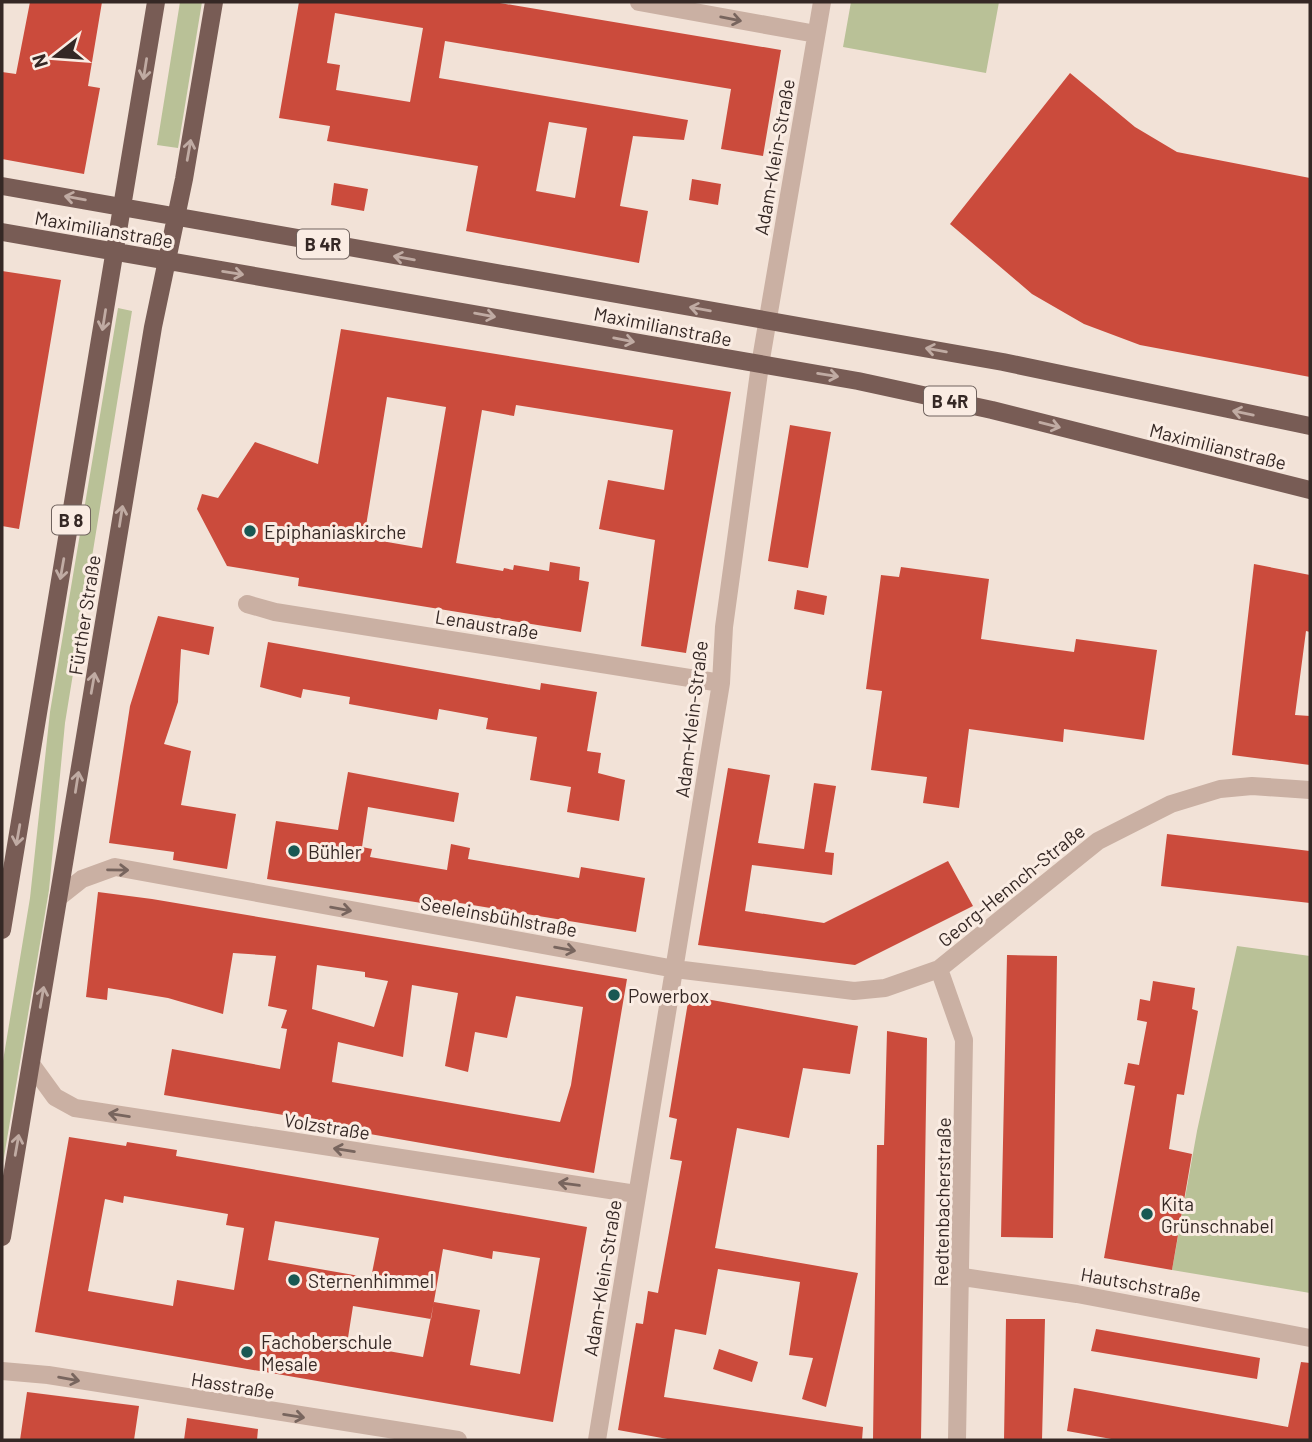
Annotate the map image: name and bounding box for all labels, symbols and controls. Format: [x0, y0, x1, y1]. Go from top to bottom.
one-way arrow [719, 12, 742, 26]
north arrow [21, 21, 91, 91]
text: N [26, 52, 52, 71]
one-way arrow [138, 57, 151, 80]
street label: Adam-Klein-Straße [749, 77, 799, 237]
one-way arrow [183, 139, 196, 162]
one-way arrow [64, 191, 87, 204]
street label: Maximilianstraße [33, 205, 175, 253]
road number: B 4R [297, 230, 349, 258]
one-way arrow [393, 251, 415, 264]
one-way arrow [221, 267, 244, 280]
street label: Maximilianstraße [592, 301, 734, 351]
one-way arrow [689, 302, 712, 316]
one-way arrow [97, 308, 110, 331]
one-way arrow [473, 308, 496, 322]
one-way arrow [612, 333, 635, 347]
one-way arrow [925, 343, 948, 357]
one-way arrow [816, 369, 839, 382]
road number: B 4R [924, 386, 976, 416]
one-way arrow [1232, 405, 1255, 419]
street label: Maximilianstraße [1147, 418, 1289, 474]
one-way arrow [1038, 419, 1061, 432]
one-way arrow [115, 505, 128, 528]
road number: B 8 [52, 506, 90, 534]
place label: Epiphaniaskirche [264, 520, 406, 543]
marker: Epiphaniaskirche [242, 523, 258, 539]
street label: Fürther Straße [63, 553, 105, 677]
one-way arrow [55, 557, 68, 580]
street label: Lenaustraße [434, 604, 540, 644]
street label: Adam-Klein-Straße [670, 639, 712, 799]
one-way arrow [87, 672, 101, 695]
one-way arrow [71, 772, 84, 794]
street label: Georg-Hennch-Straße [933, 819, 1089, 951]
one-way arrow [11, 823, 24, 846]
place label: Bühler [308, 840, 362, 863]
marker: Bühler [286, 843, 302, 859]
one-way arrow [106, 863, 129, 876]
street label: Seeleinsbühlstraße [419, 891, 579, 941]
one-way arrow [329, 902, 352, 916]
one-way arrow [553, 943, 576, 956]
place label: Powerbox [628, 984, 709, 1007]
one-way arrow [36, 986, 49, 1009]
marker: Powerbox [606, 987, 622, 1003]
one-way arrow [108, 1108, 131, 1121]
street label: Volzstraße [282, 1108, 372, 1144]
street label: Redtenbacherstraße [929, 1117, 955, 1287]
one-way arrow [11, 1135, 24, 1157]
one-way arrow [333, 1143, 355, 1156]
one-way arrow [558, 1177, 580, 1190]
place label: Kita Grünschnabel [1161, 1192, 1274, 1237]
street label: Adam-Klein-Straße [578, 1198, 626, 1358]
marker: Kita Grünschnabel [1139, 1206, 1155, 1222]
street label: Hautschstraße [1079, 1262, 1203, 1306]
place label: Sternenhimmel [308, 1269, 434, 1292]
marker: Sternenhimmel [286, 1272, 302, 1288]
place label: Fachoberschule Mesale [261, 1330, 392, 1375]
marker: Fachoberschule Mesale [239, 1344, 255, 1360]
street label: Hasstraße [190, 1367, 276, 1403]
one-way arrow [57, 1373, 80, 1387]
one-way arrow [282, 1409, 305, 1422]

